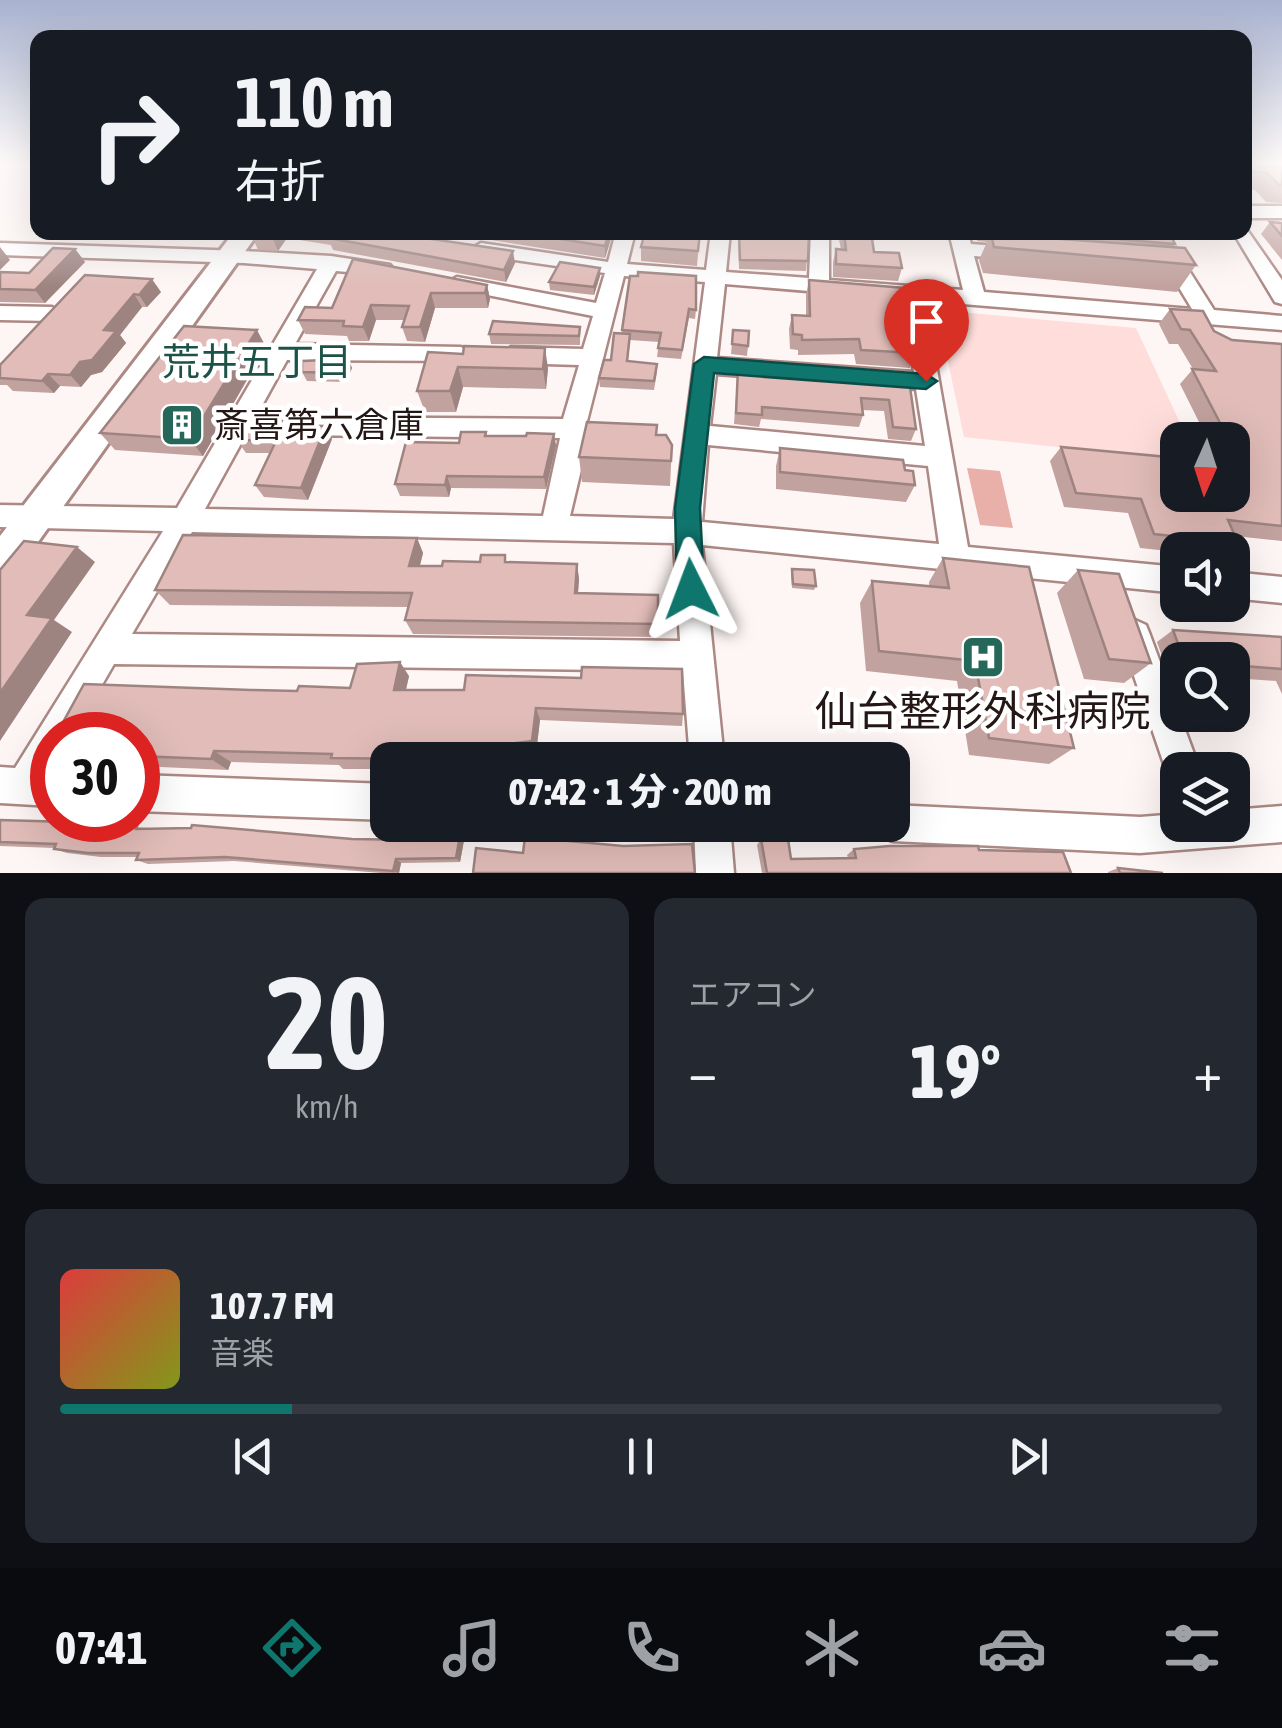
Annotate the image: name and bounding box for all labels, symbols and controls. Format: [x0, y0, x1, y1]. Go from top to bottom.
text: 110 m [235, 62, 394, 142]
icon: right [70, 70, 200, 200]
text: 右折 [235, 155, 325, 207]
pin [884, 279, 969, 382]
icon: arrive [899, 294, 954, 349]
district label: 荒井五丁目 [162, 340, 352, 383]
building icon: 斎喜第六倉庫 [159, 402, 205, 448]
place label: 斎喜第六倉庫 [214, 404, 424, 444]
north arrow [1160, 422, 1250, 512]
map controls [1160, 422, 1250, 842]
button: sound [1160, 532, 1250, 622]
position arrow [639, 537, 743, 641]
hospital icon: 仙台整形外科病院 [960, 634, 1006, 680]
button: search [1160, 642, 1250, 732]
place label: 仙台整形外科病院 [815, 687, 1151, 735]
speed limit sign: 30 [30, 712, 160, 842]
button: layers [1160, 752, 1250, 842]
text: 07:42 · 1 分 · 200 m [509, 770, 771, 813]
text: 20 [266, 948, 388, 1097]
text: エアコン [689, 976, 817, 1013]
text: 19° [910, 1028, 1001, 1114]
text: − [689, 1040, 717, 1103]
text: + [1193, 1040, 1222, 1103]
text: km/h [295, 1088, 358, 1125]
text: 107.7 FM [210, 1284, 334, 1327]
text: 音楽 [210, 1334, 274, 1371]
icon: previous [226, 1429, 281, 1484]
icon: pause [613, 1429, 668, 1484]
icon: next [1001, 1429, 1056, 1484]
icon: directions [257, 1613, 327, 1683]
icon: music [437, 1613, 507, 1683]
icon: phone [617, 1613, 687, 1683]
icon: climate [797, 1613, 867, 1683]
icon: car [977, 1613, 1047, 1683]
icon: filters [1157, 1613, 1227, 1683]
text: 07:41 [55, 1622, 148, 1674]

